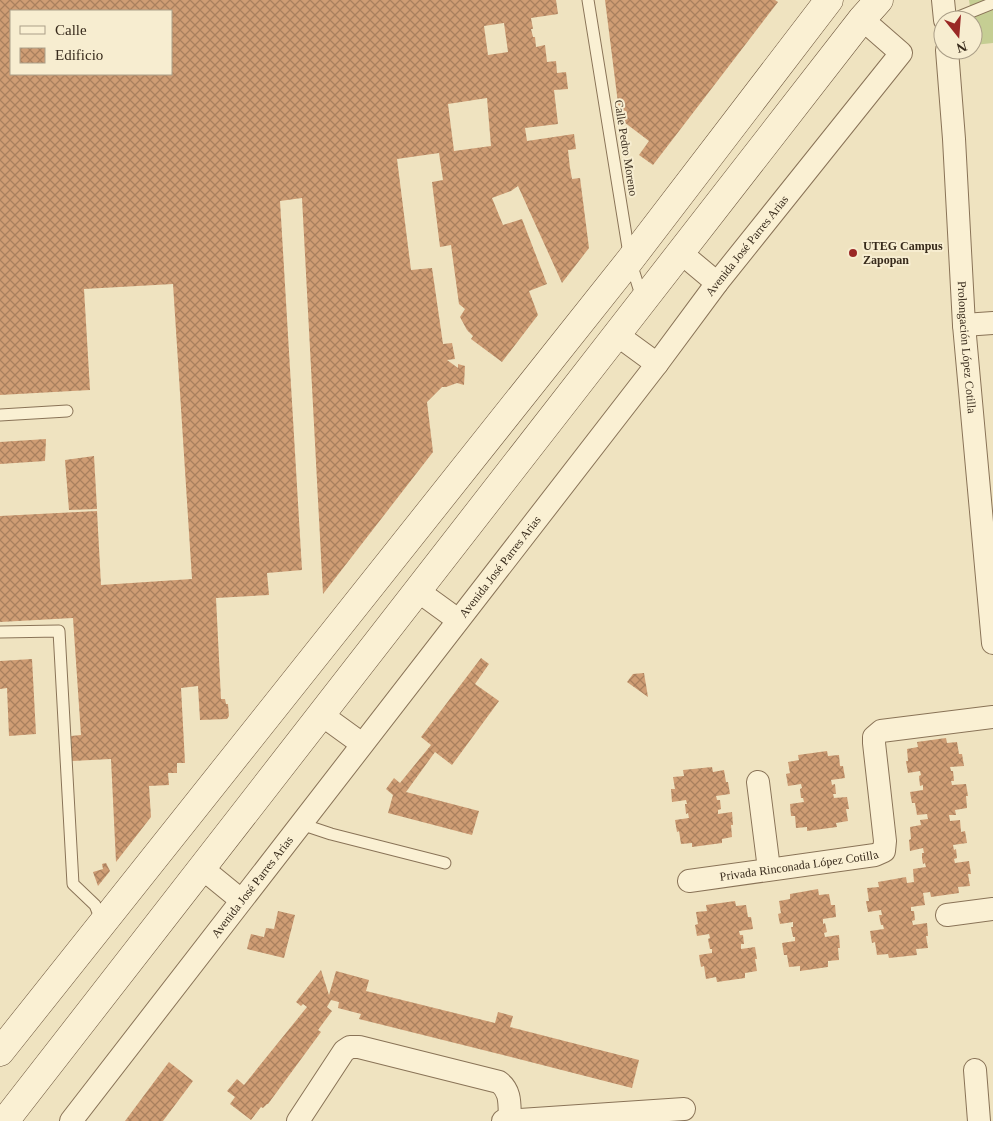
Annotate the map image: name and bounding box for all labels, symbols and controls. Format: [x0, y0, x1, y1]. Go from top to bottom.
legend [10, 10, 172, 75]
north arrow [933, 10, 983, 60]
text: Calle [55, 22, 87, 38]
text: N [955, 38, 969, 56]
text: Edificio [55, 47, 103, 63]
street label: Calle Pedro Moreno [611, 99, 641, 197]
street label: Avenida José Parres Arias [703, 192, 792, 299]
place label: UTEG Campus Zapopan [863, 239, 943, 267]
marker: UTEG Campus Zapopan [847, 247, 859, 259]
street label: Prolongación López Cotilla [955, 281, 979, 415]
street label: Avenida José Parres Arias [456, 513, 544, 620]
street label: Avenida José Parres Arias [208, 833, 296, 941]
street label: Privada Rinconada López Cotilla [719, 847, 881, 884]

